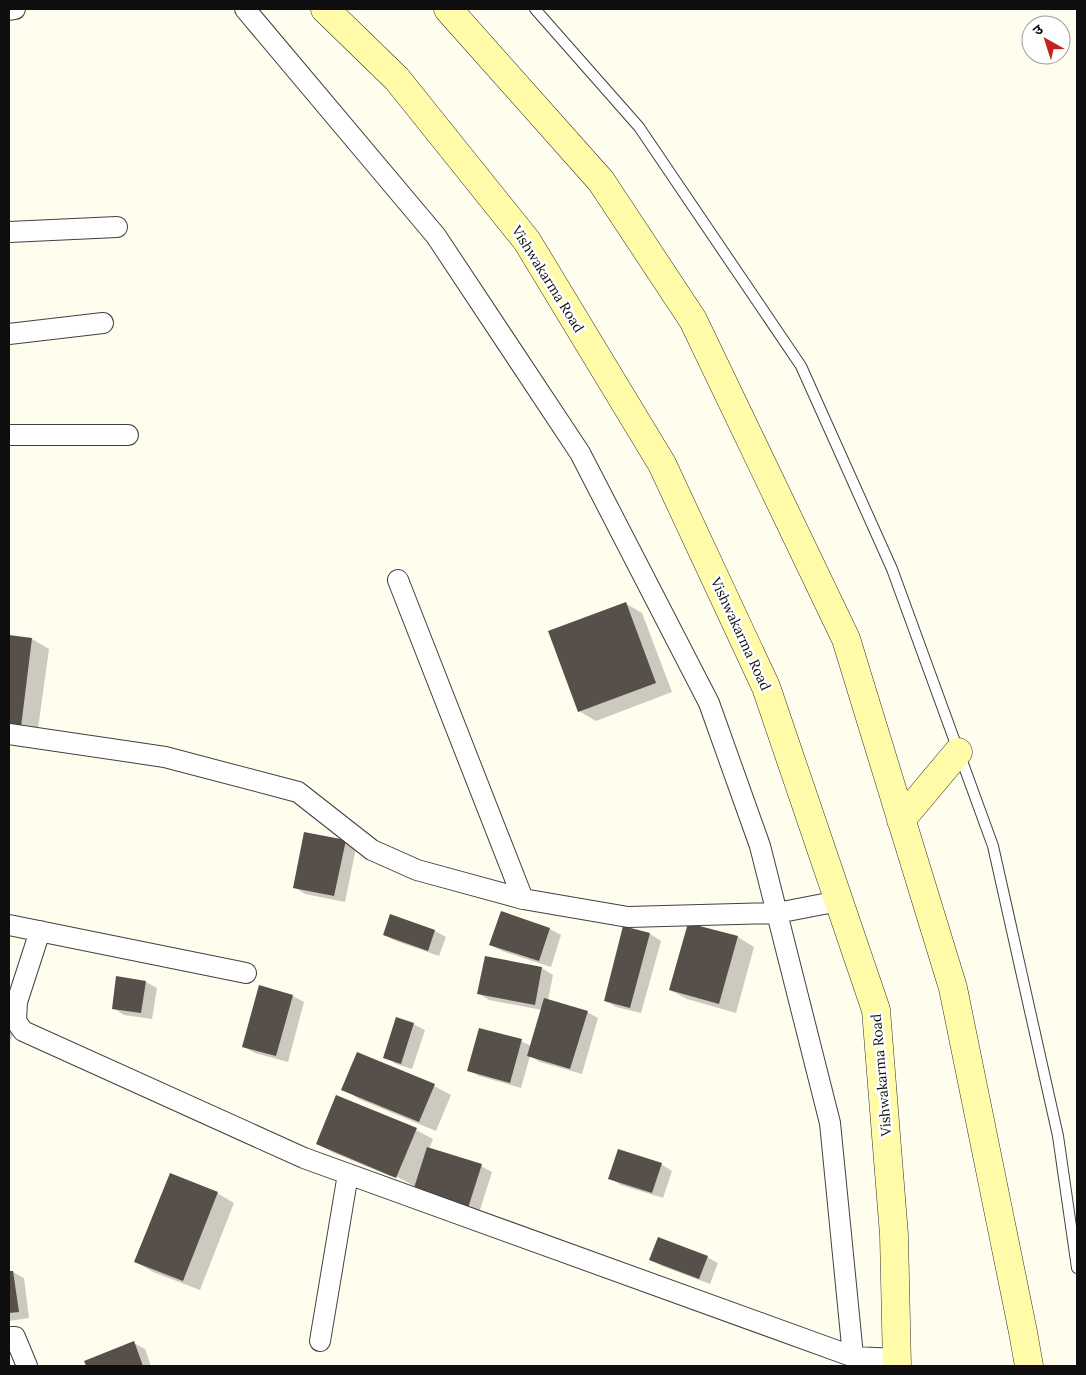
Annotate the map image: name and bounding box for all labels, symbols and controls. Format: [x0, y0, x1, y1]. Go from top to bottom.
north arrow [1021, 15, 1071, 65]
text: उ [1029, 20, 1047, 39]
street label: Vishwakarma Road [507, 221, 588, 336]
street label: Vishwakarma Road [706, 574, 775, 693]
street label: Vishwakarma Road [867, 1013, 895, 1138]

